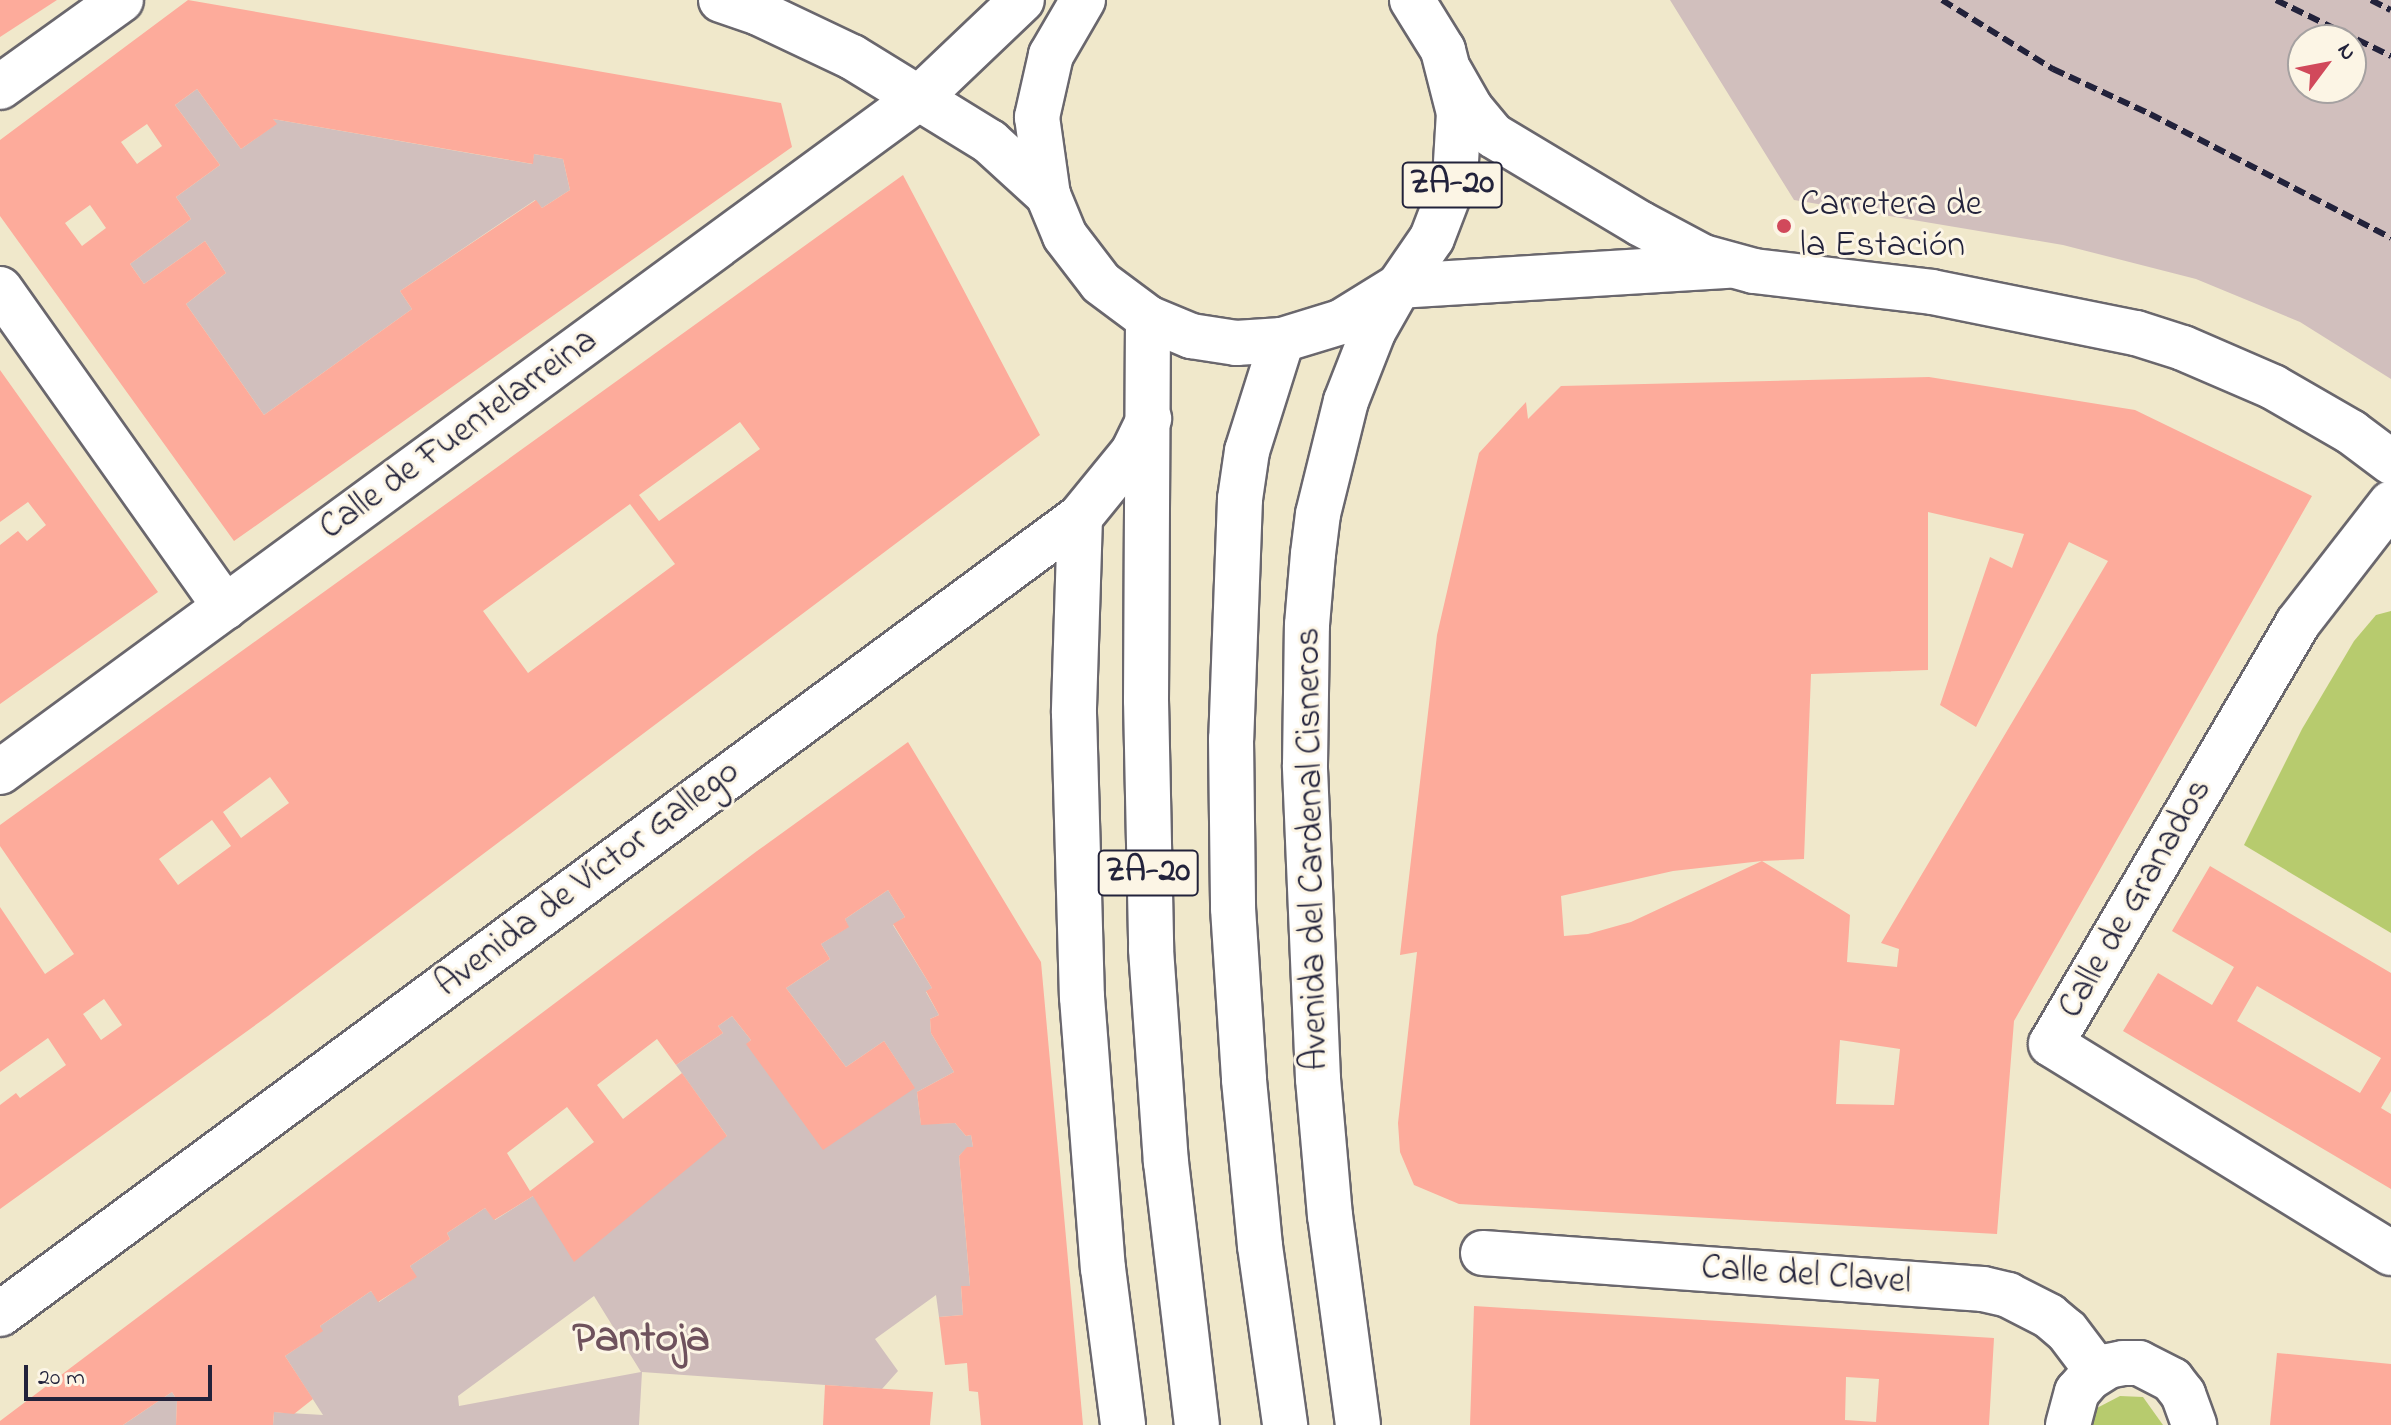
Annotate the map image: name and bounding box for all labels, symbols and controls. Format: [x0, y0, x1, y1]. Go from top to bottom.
north arrow [2287, 24, 2367, 104]
text: N [2328, 38, 2363, 67]
road number: ZA-20 [1400, 155, 1504, 215]
place label: Carretera de la Estación [1800, 183, 1982, 268]
marker: Carretera de la Estación [1775, 217, 1793, 235]
street label: Calle de Fuentelarreina [312, 320, 606, 550]
street label: Avenida del Cardenal Cisneros [1288, 627, 1338, 1071]
street label: Avenida de Víctor Gallego [428, 751, 748, 1007]
street label: Calle de Granados [2050, 772, 2222, 1026]
road number: ZA-20 [1096, 843, 1200, 903]
street label: Calle del Clavel [1700, 1247, 1912, 1305]
district label: Pantoja [572, 1313, 710, 1365]
scale bar [28, 1349, 216, 1399]
text: 20 m [38, 1361, 85, 1396]

